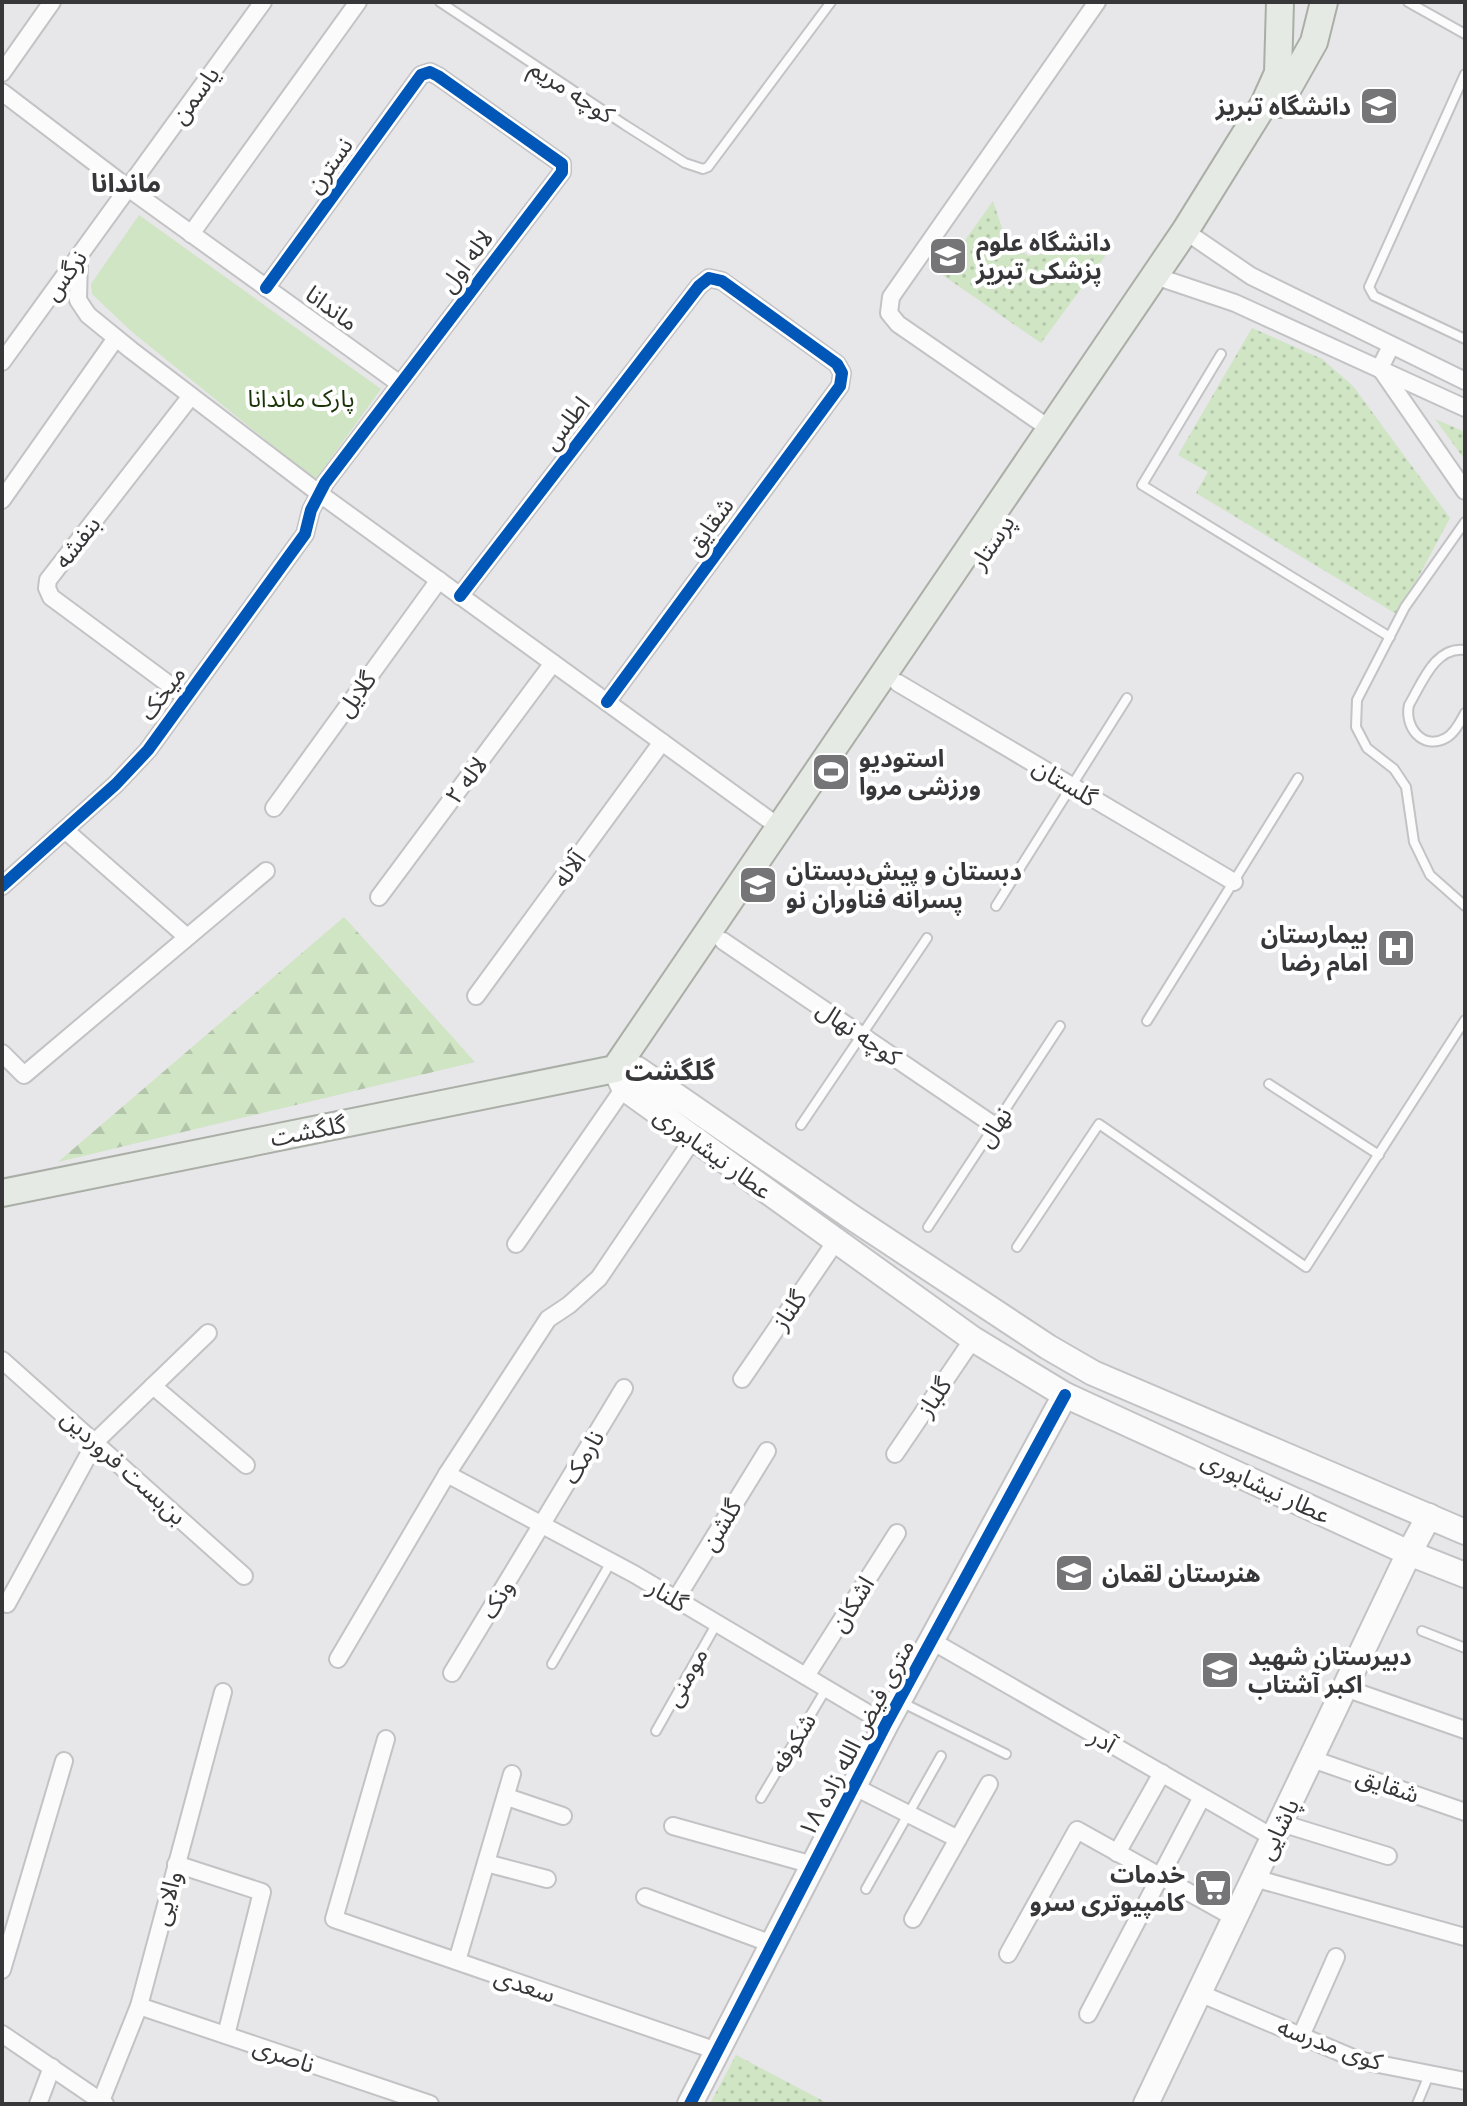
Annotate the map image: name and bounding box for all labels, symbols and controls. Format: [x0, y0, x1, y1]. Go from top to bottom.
street label: کوچه مریم [523, 53, 621, 132]
street label: یاسمن [164, 60, 226, 130]
school or university icon: دانشگاه تبریز [1358, 85, 1400, 127]
place label: دانشگاه تبریز [1215, 92, 1351, 121]
street label: نسترن [299, 131, 359, 199]
district label: ماندانا [91, 168, 161, 198]
street label: لاله اول [433, 224, 499, 298]
place label: دانشگاه علوم پزشکی تبریز [975, 228, 1111, 286]
school or university icon: دانشگاه علوم پزشکی تبریز [927, 235, 969, 277]
street label: نرگس [37, 244, 93, 306]
street label: ماندانا [300, 279, 364, 337]
park label: پارک ماندانا [247, 384, 355, 414]
street label: اطلس [536, 391, 596, 455]
street label: شقایق [678, 491, 740, 561]
street label: پرستار [963, 509, 1022, 576]
street label: بنفشه [48, 510, 106, 574]
street label: میخک [133, 660, 191, 726]
street label: گلایل [330, 665, 383, 722]
place label: استودیو ورزشی مروا [859, 744, 981, 801]
street label: لاله ۲ [439, 751, 493, 809]
sports icon: استودیو ورزشی مروا [810, 751, 852, 793]
street label: گلستان [1028, 752, 1103, 813]
street label: آلاله [546, 845, 592, 893]
place label: دبستان و پیش‌دبستان پسرانه فناوران نو [786, 857, 1022, 915]
school or university icon: دبستان و پیش‌دبستان پسرانه فناوران نو [737, 864, 779, 906]
place label: بیمارستان امام رضا [1261, 920, 1368, 981]
hospital icon: بیمارستان امام رضا [1375, 927, 1417, 969]
street label: کوچه نهال [811, 994, 908, 1073]
district label: گلگشت [625, 1056, 716, 1086]
street label: عطار نیشابوری [648, 1101, 778, 1205]
street label: نهال [970, 1101, 1018, 1153]
street label: گلگشت [268, 1109, 349, 1152]
street label: گلناز [765, 1284, 813, 1336]
street label: گلباز [910, 1371, 958, 1423]
street label: بن‌بست فروردین [55, 1403, 193, 1531]
street label: نارمک [556, 1425, 610, 1489]
street label: عطار نیشابوری [1197, 1445, 1335, 1529]
street label: گلشن [694, 1493, 748, 1556]
school or university icon: هنرستان لقمان [1053, 1552, 1095, 1594]
place label: هنرستان لقمان [1102, 1559, 1261, 1588]
street label: گلنار [642, 1571, 694, 1619]
street label: اشکان [824, 1571, 880, 1637]
street label: ونک [474, 1574, 520, 1624]
street label: ۱۸ متری فیض الله زاده [792, 1634, 920, 1842]
place label: دبیرستان شهید اکبر آشتاب [1248, 1642, 1412, 1699]
street label: مومنی [658, 1643, 714, 1711]
school or university icon: دبیرستان شهید اکبر آشتاب [1199, 1649, 1241, 1691]
street label: شکوفه [764, 1708, 822, 1778]
street label: آدر [1084, 1720, 1122, 1760]
street label: شقایق [1353, 1761, 1423, 1810]
street label: پاشایی [1251, 1794, 1306, 1865]
place label: خدمات کامپیوتری سرو [1030, 1860, 1186, 1918]
supermarket icon: خدمات کامپیوتری سرو [1192, 1867, 1234, 1909]
street label: والایی [146, 1868, 188, 1928]
street label: سعدی [491, 1961, 559, 2009]
street label: کوی مدرسه [1274, 2012, 1387, 2077]
street label: ناصری [250, 2031, 318, 2079]

